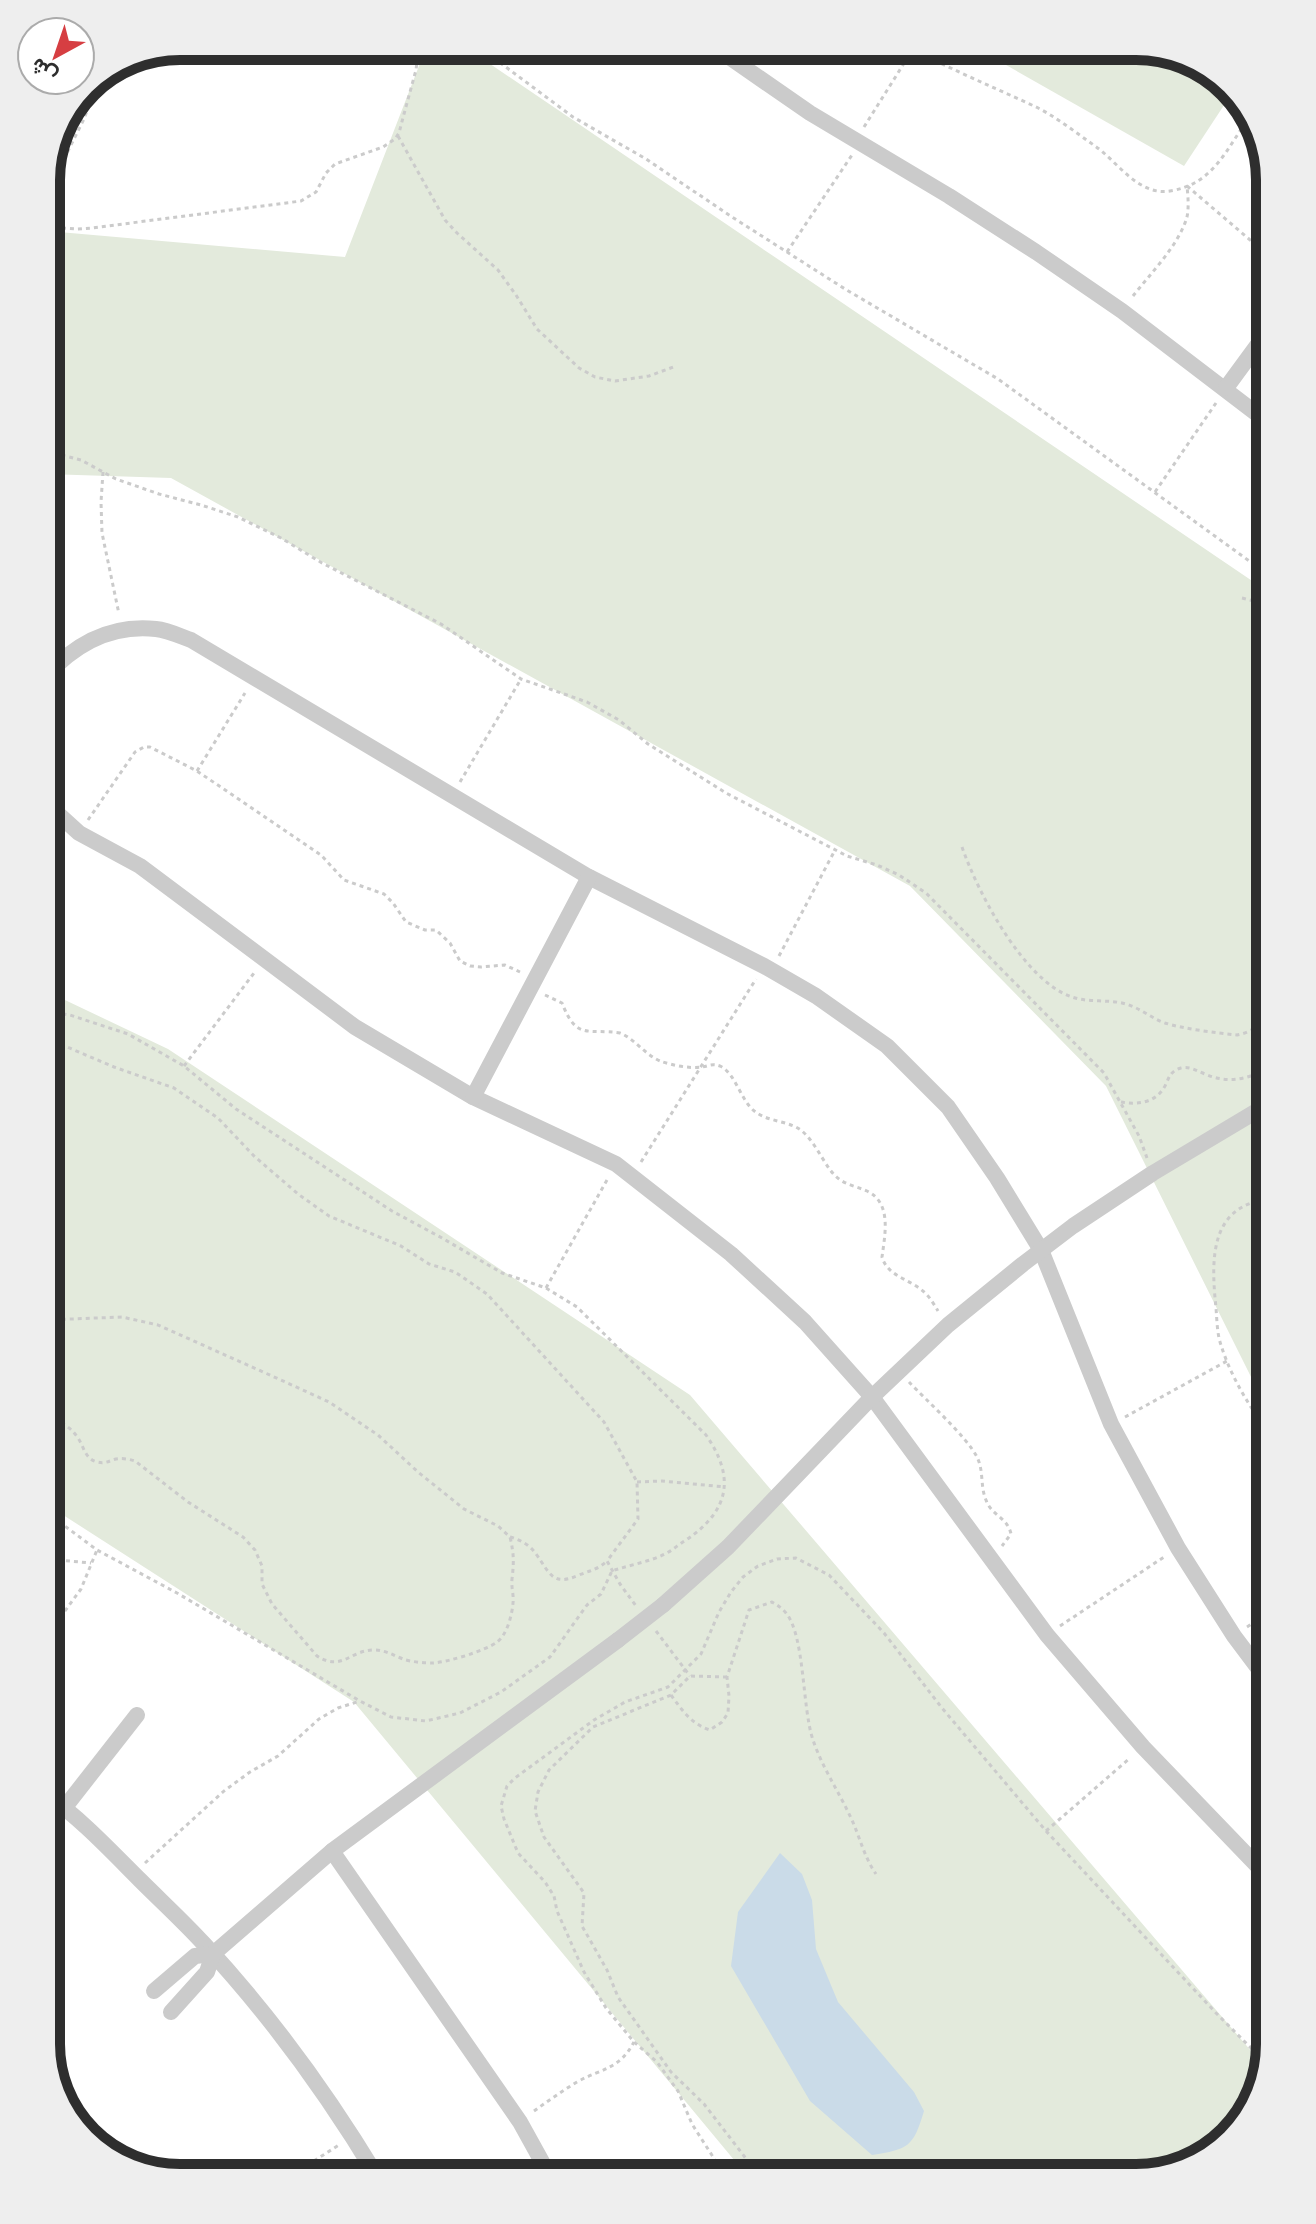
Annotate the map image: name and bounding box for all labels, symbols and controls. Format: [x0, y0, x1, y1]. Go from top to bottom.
north arrow [16, 16, 96, 96]
text: ش [23, 51, 64, 91]

